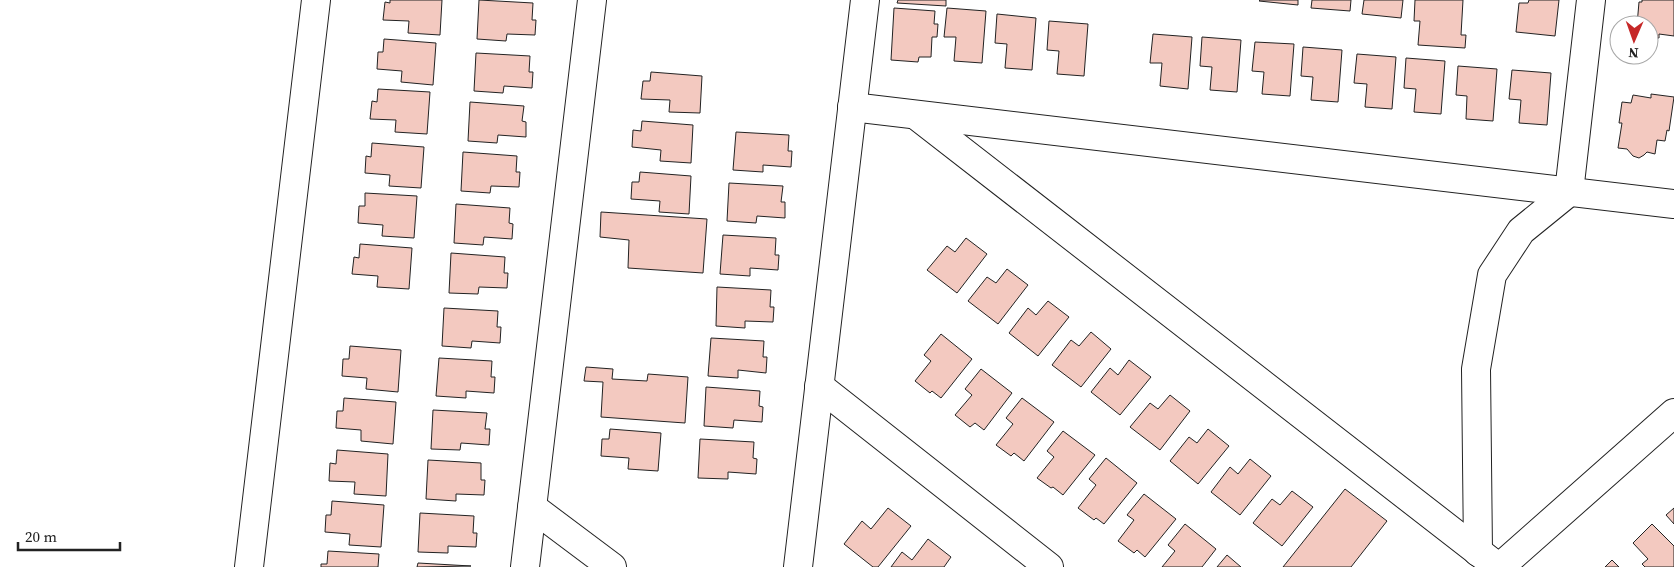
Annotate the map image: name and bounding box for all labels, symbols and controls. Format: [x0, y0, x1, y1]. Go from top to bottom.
north arrow [1609, 15, 1659, 65]
text: N [1628, 43, 1639, 63]
scale bar [18, 520, 120, 552]
text: 20 m [25, 526, 57, 547]

